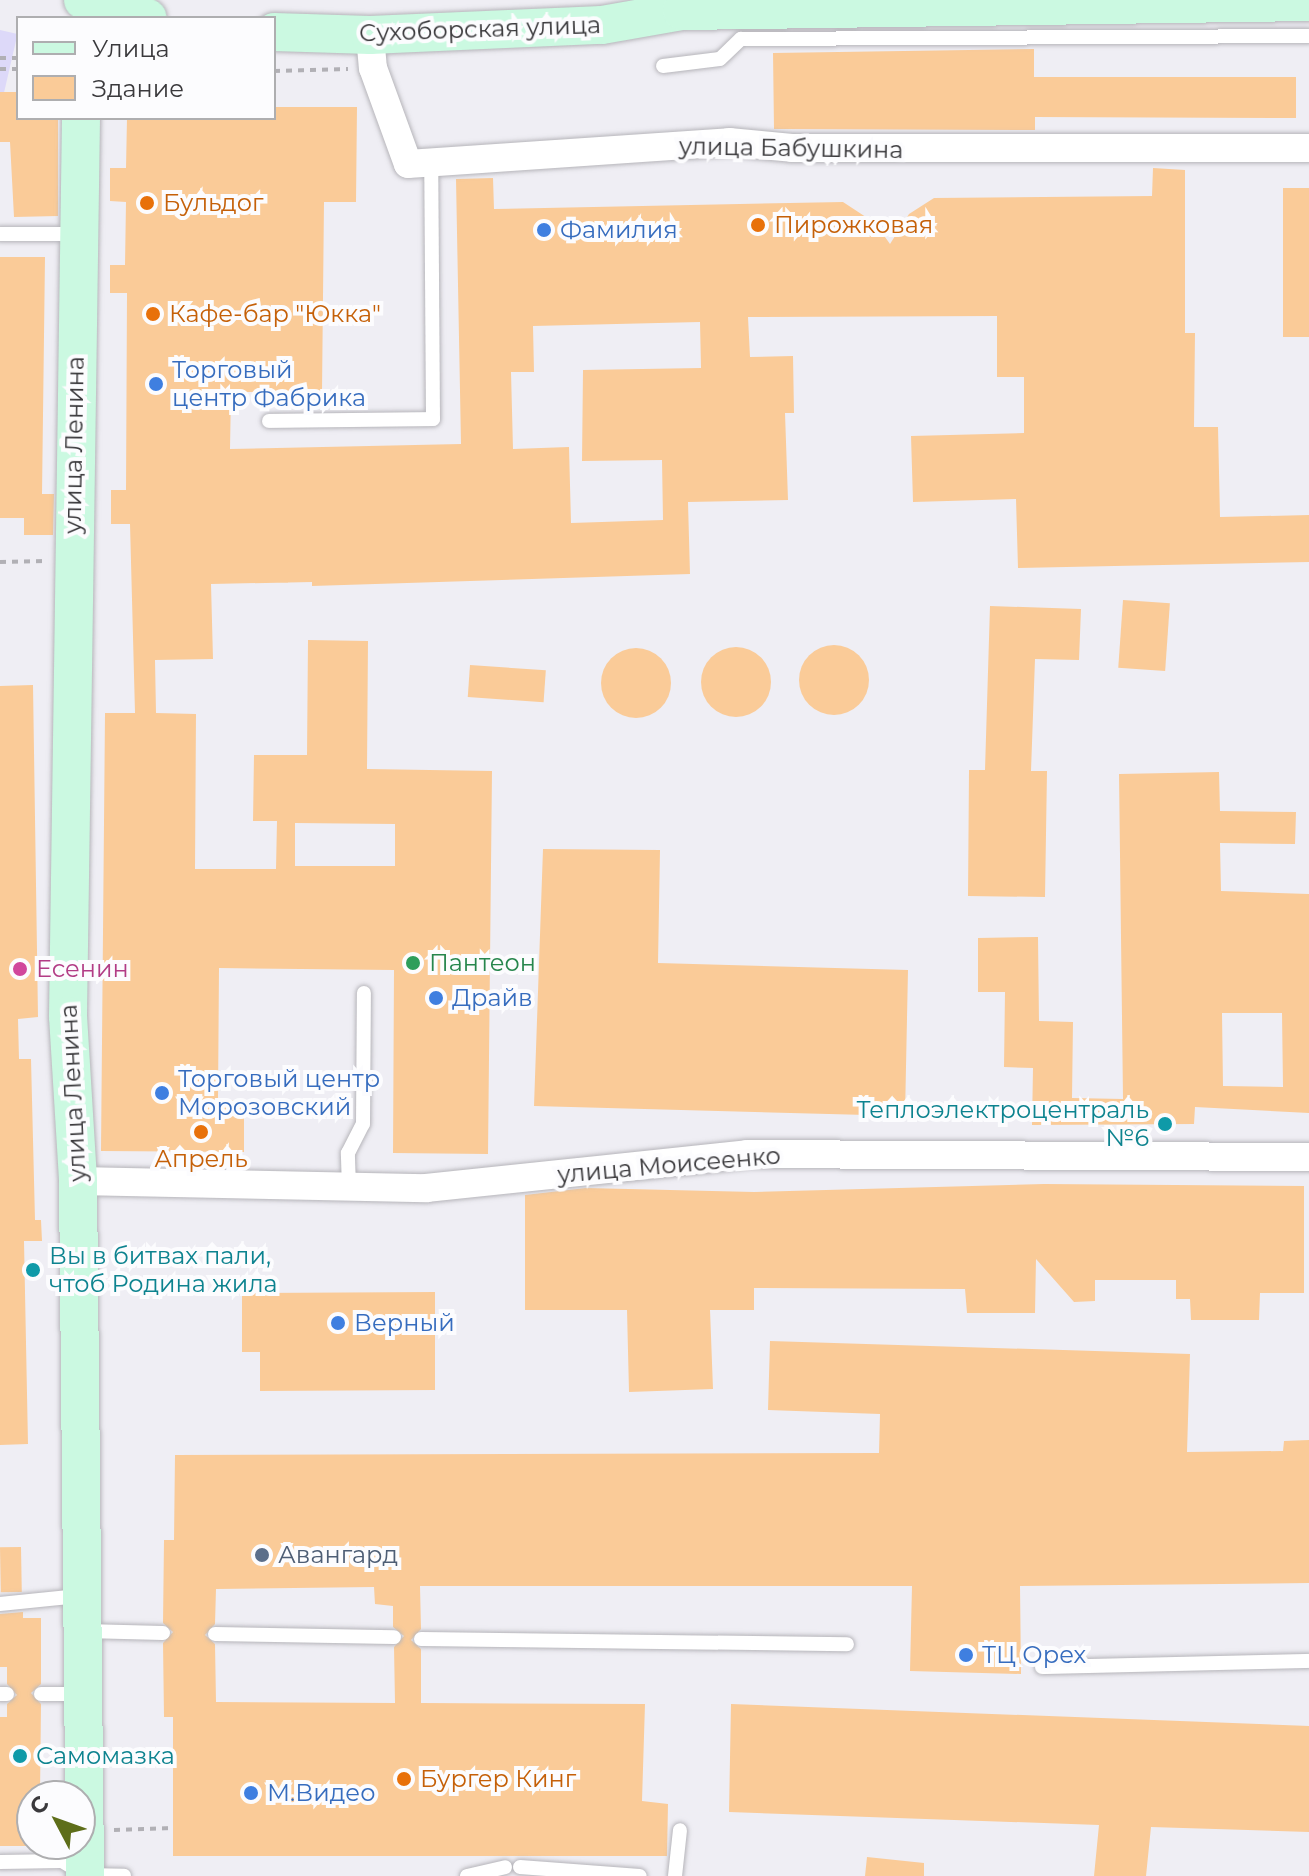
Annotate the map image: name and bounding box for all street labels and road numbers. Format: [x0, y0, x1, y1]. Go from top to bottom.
street label: Сухоборская улица [359, 10, 601, 48]
street label: улица Бабушкина [679, 132, 903, 164]
street label: улица Ленина [58, 356, 90, 534]
street label: улица Ленина [54, 1003, 92, 1183]
street label: улица Моисеенко [556, 1141, 782, 1189]

